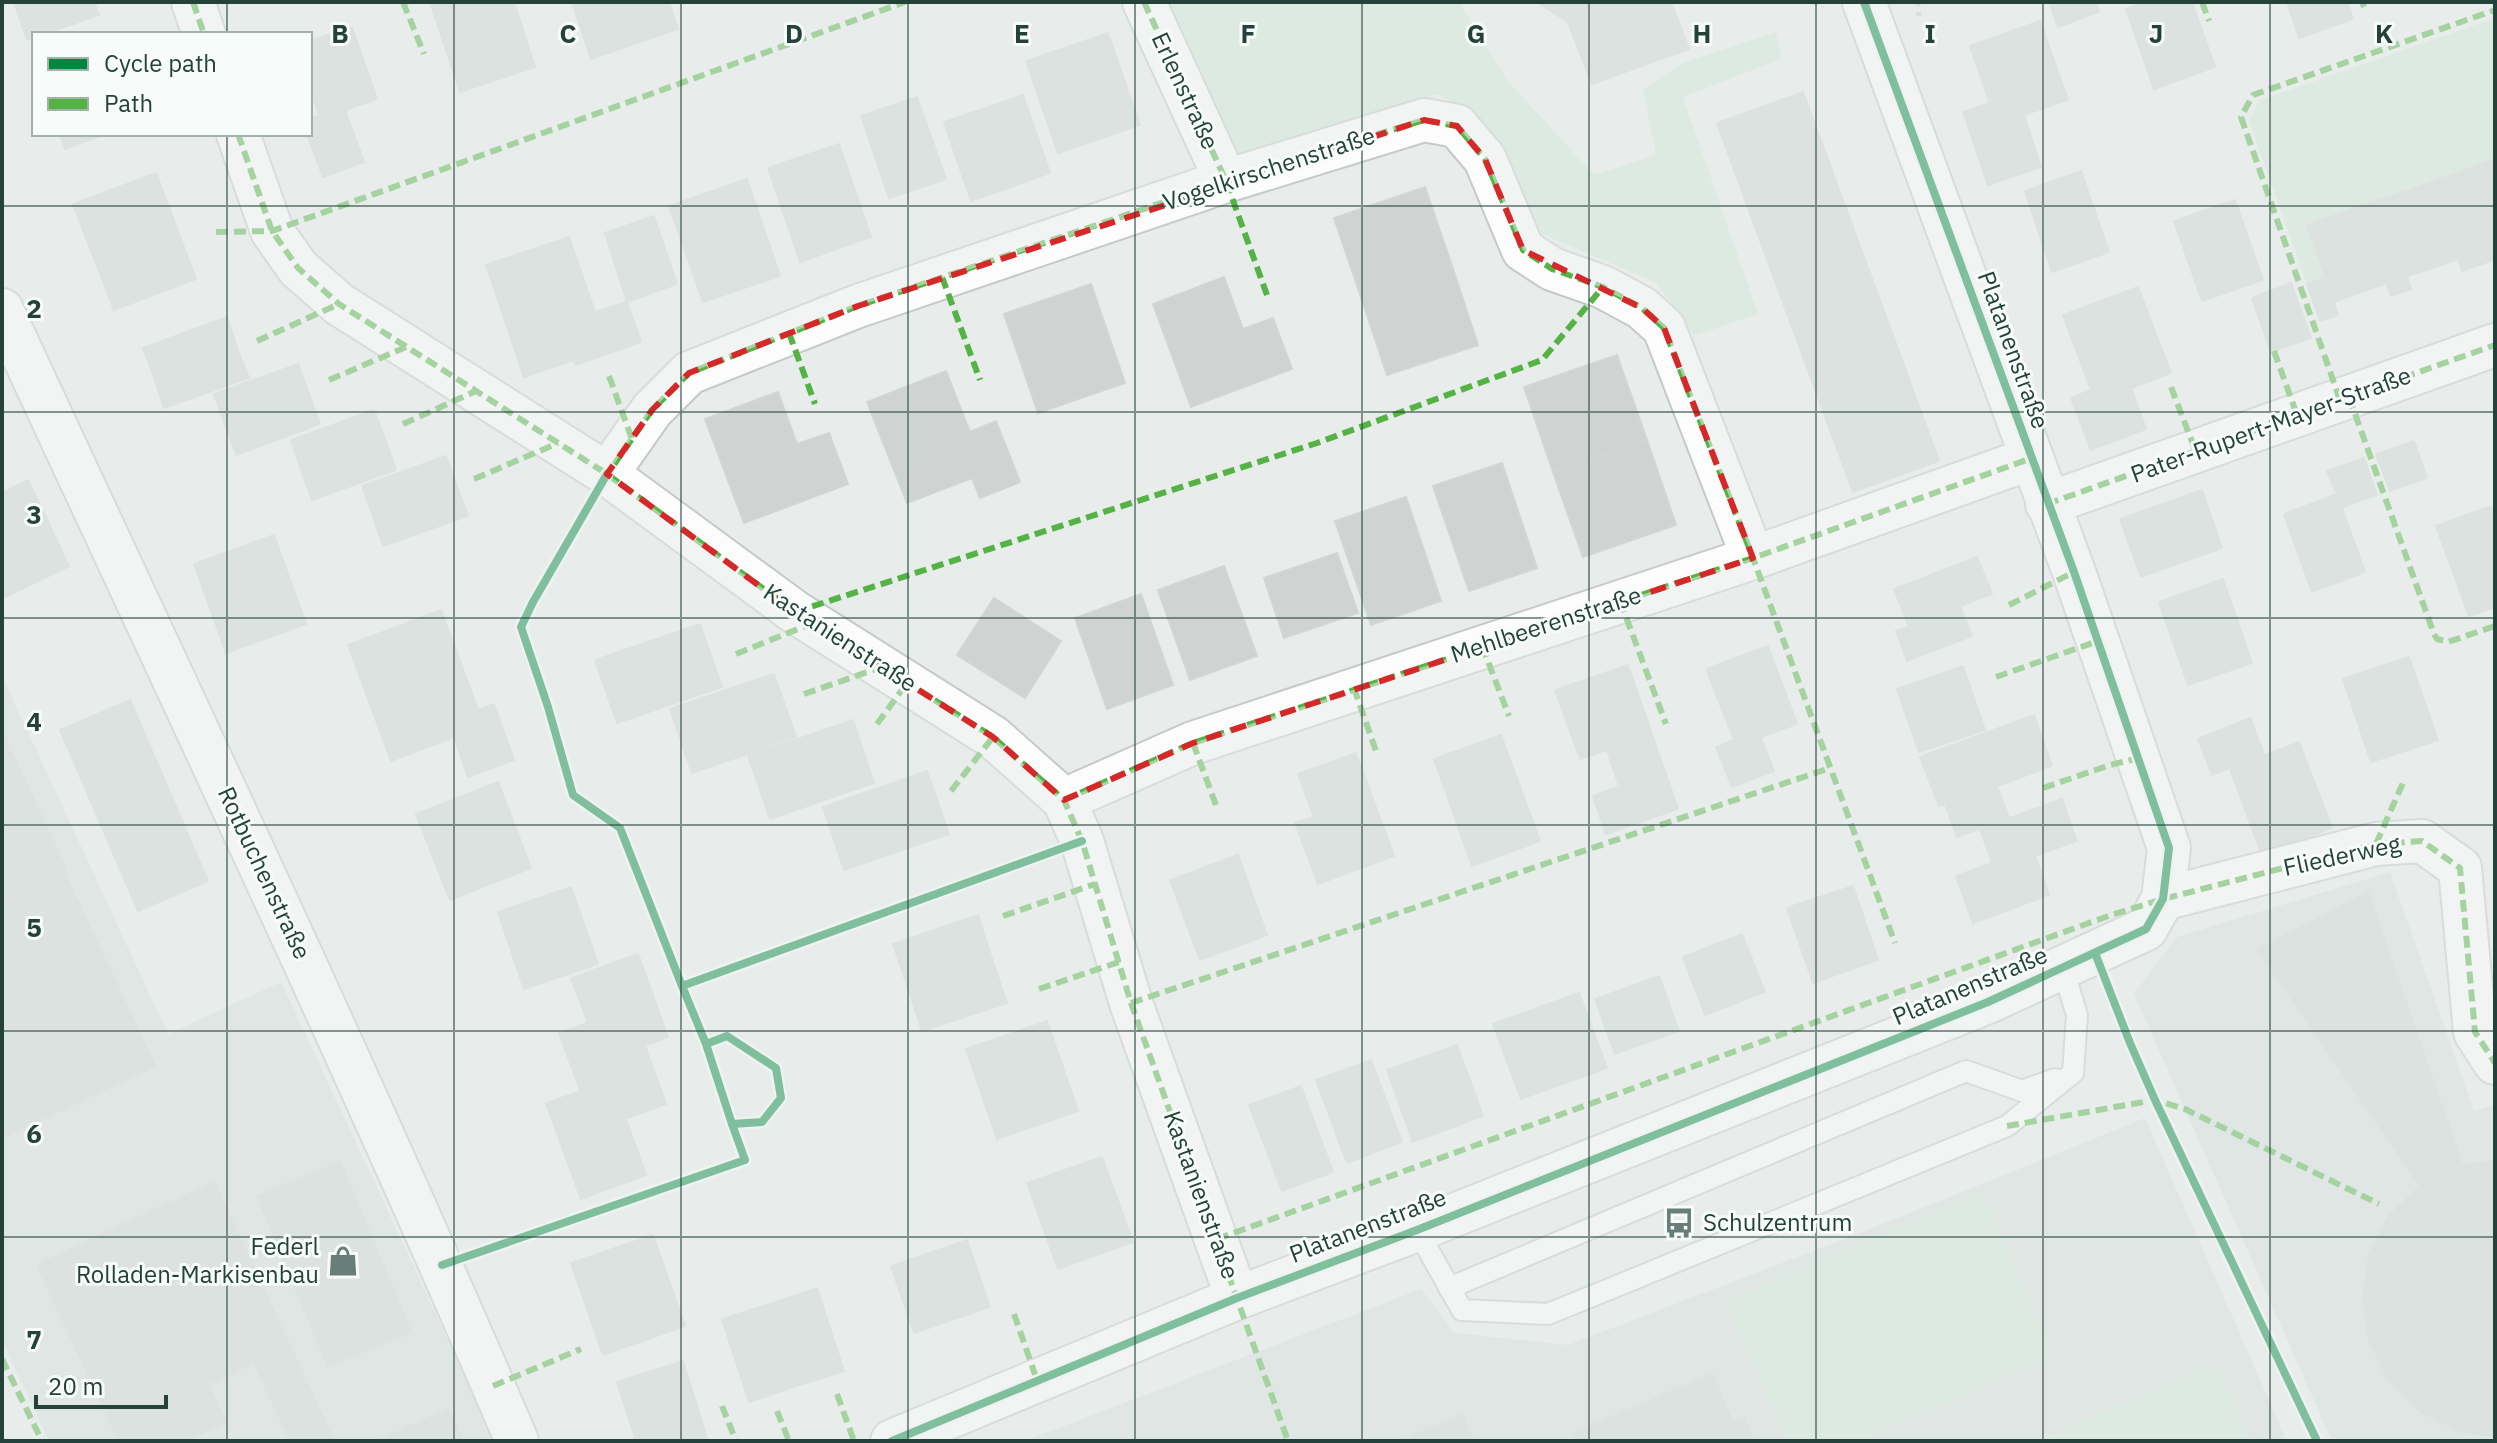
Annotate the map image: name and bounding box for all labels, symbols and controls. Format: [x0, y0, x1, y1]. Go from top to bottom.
text: B [331, 16, 349, 50]
text: C [560, 16, 577, 50]
text: D [785, 16, 803, 50]
text: E [1014, 16, 1030, 50]
text: F [1240, 16, 1256, 50]
text: G [1467, 16, 1485, 50]
text: H [1693, 16, 1711, 50]
text: I [1924, 16, 1936, 50]
text: J [2149, 16, 2163, 50]
text: K [2375, 16, 2393, 50]
street label: Erlenstraße [1145, 27, 1227, 155]
legend [32, 32, 312, 136]
text: Cycle path [104, 47, 217, 79]
text: Path [104, 87, 153, 119]
street label: Vogelkirschenstraße [1159, 119, 1379, 217]
street label: Platanenstraße [1971, 266, 2057, 433]
text: 2 [26, 291, 42, 325]
street label: Pater-Rupert-Mayer-Straße [2126, 358, 2415, 490]
text: 3 [26, 497, 42, 531]
street label: Kastanienstraße [758, 576, 923, 699]
street label: Mehlbeerenstraße [1446, 578, 1645, 670]
text: 4 [26, 704, 42, 738]
street label: Rotbuchenstraße [211, 781, 319, 964]
street label: Fliederweg [2280, 827, 2404, 883]
text: 5 [26, 910, 42, 944]
street label: Platanenstraße [1887, 938, 2052, 1032]
street label: Kastanienstraße [1157, 1106, 1247, 1283]
text: 6 [26, 1116, 42, 1150]
street label: Platanenstraße [1285, 1180, 1451, 1270]
bus stop icon: Schulzentrum [1662, 1206, 1696, 1240]
place label: Schulzentrum [1703, 1206, 1852, 1238]
place label: Federl Rolladen-Markisenbau [76, 1230, 319, 1290]
shop icon: Federl Rolladen-Markisenbau [326, 1244, 360, 1278]
text: 7 [26, 1322, 42, 1356]
scale bar [36, 1359, 166, 1409]
text: 20 m [48, 1370, 103, 1402]

